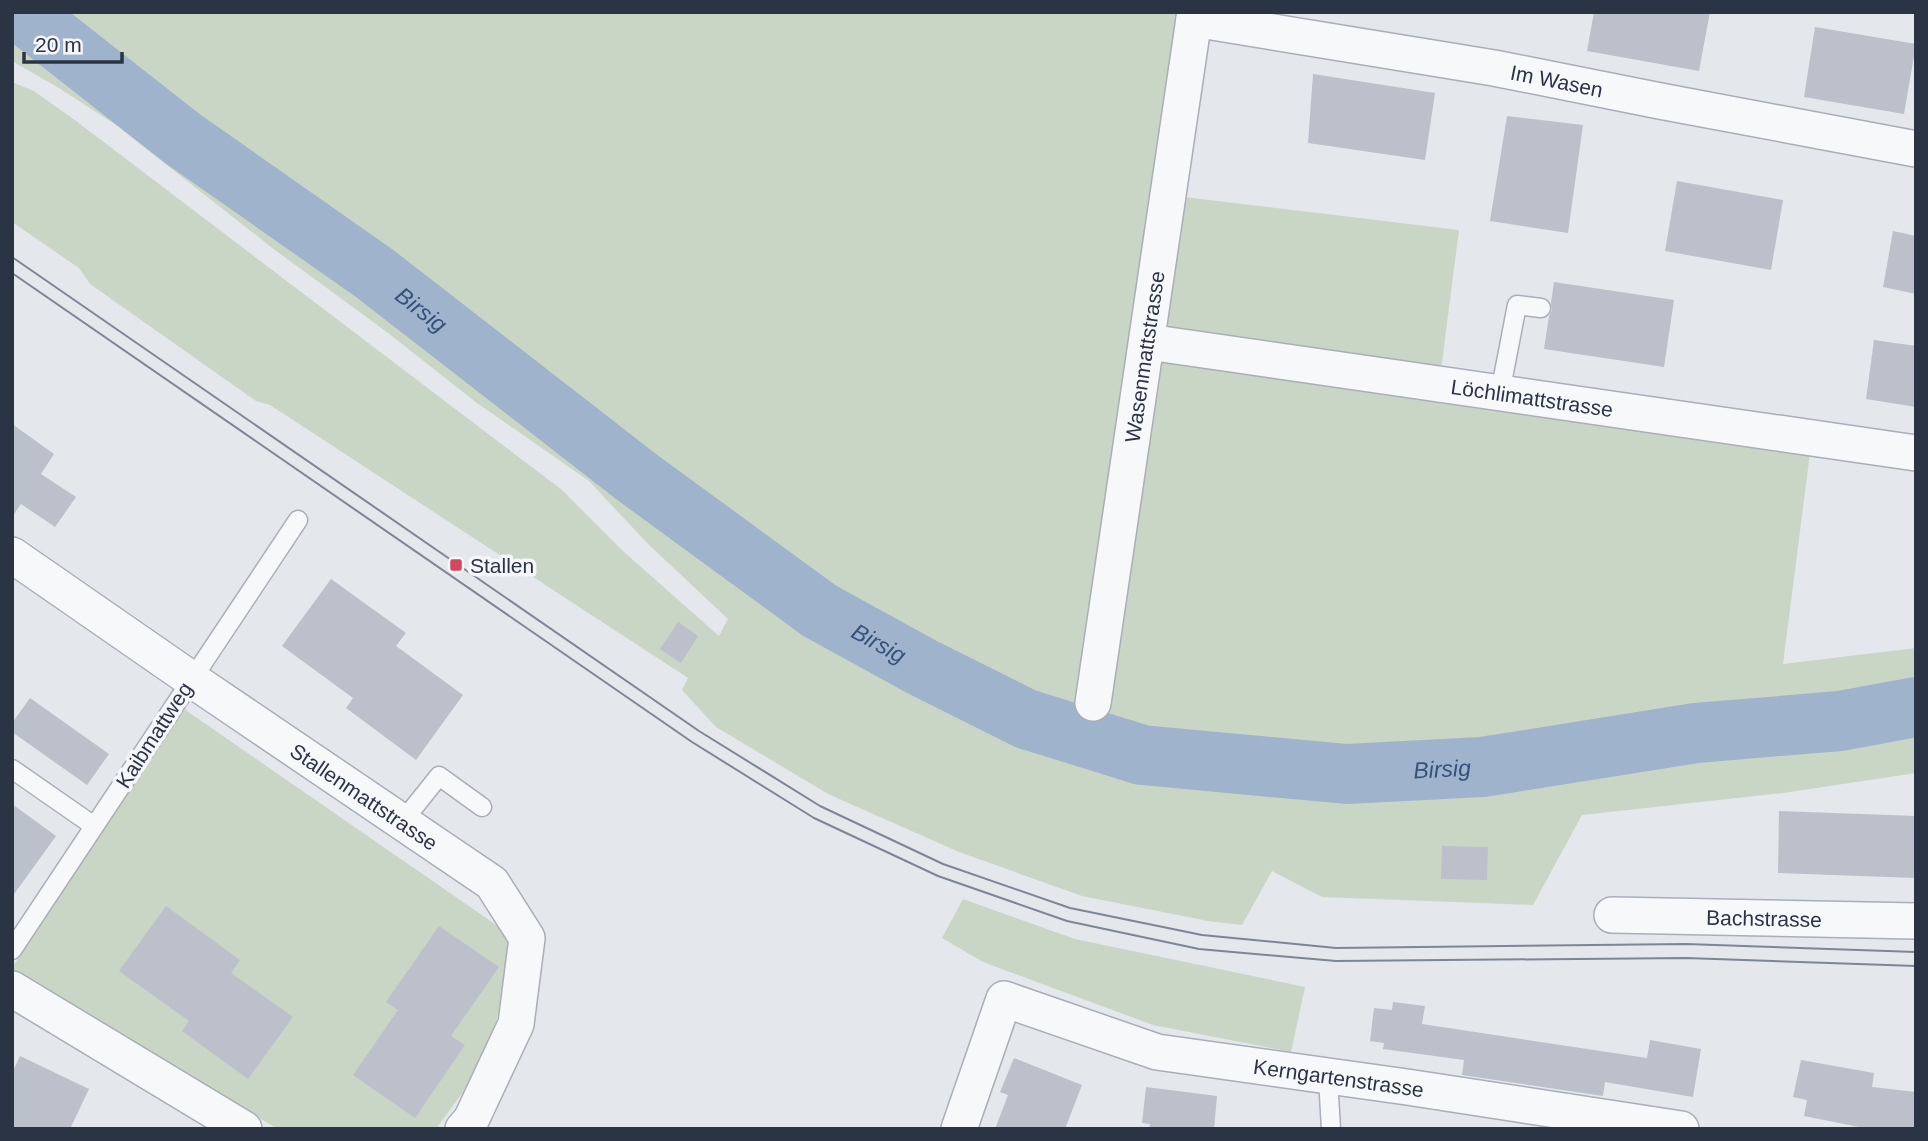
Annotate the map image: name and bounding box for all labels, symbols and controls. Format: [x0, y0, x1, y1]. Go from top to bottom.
scale bar [24, 21, 122, 65]
text: 20 m [35, 33, 82, 56]
street label: Im Wasen [1509, 60, 1605, 101]
street label: Wasenmattstrasse [1120, 269, 1168, 444]
water label: Birsig [391, 282, 452, 338]
street label: Löchlimattstrasse [1449, 374, 1615, 421]
place label: Stallen [470, 554, 534, 577]
marker: Stallen [448, 557, 464, 573]
water label: Birsig [847, 618, 911, 669]
street label: Kaibmattweg [111, 678, 197, 792]
street label: Stallenmattstrasse [286, 738, 442, 854]
water label: Birsig [1413, 755, 1472, 784]
street label: Bachstrasse [1706, 905, 1822, 931]
street label: Kerngartenstrasse [1252, 1054, 1425, 1101]

